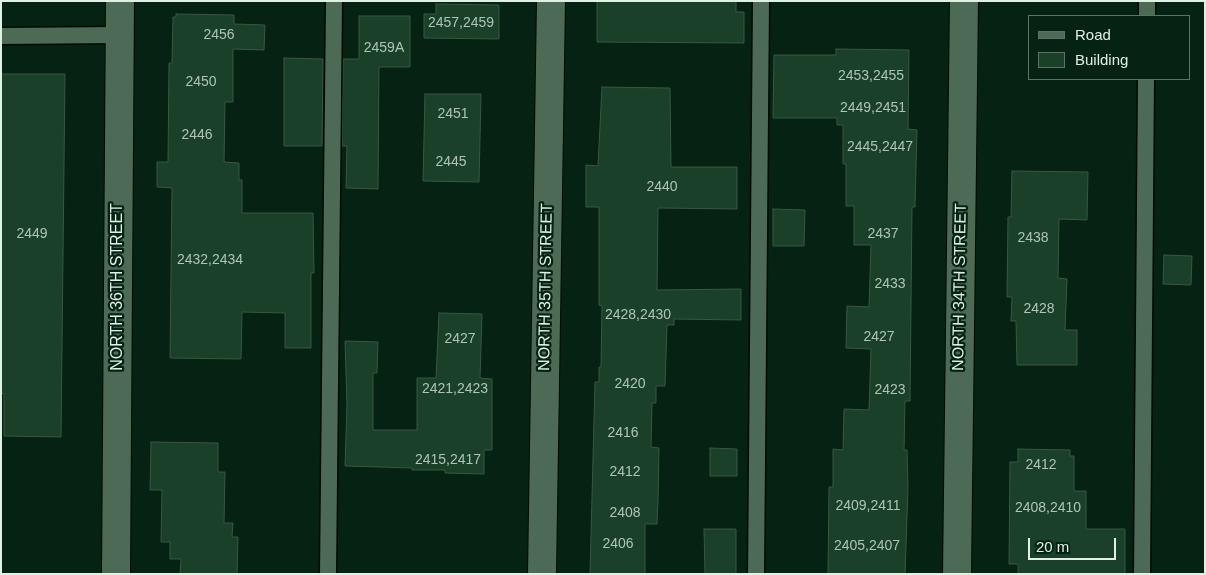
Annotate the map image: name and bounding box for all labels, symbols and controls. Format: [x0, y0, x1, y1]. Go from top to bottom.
house number: 2457,2459 [428, 15, 494, 31]
legend [1028, 15, 1191, 80]
text: Road [1075, 26, 1111, 43]
house number: 2456 [203, 27, 235, 43]
house number: 2459A [364, 40, 404, 56]
text: Building [1075, 51, 1128, 68]
house number: 2453,2455 [838, 68, 904, 84]
house number: 2450 [185, 74, 217, 90]
house number: 2449,2451 [840, 100, 906, 116]
house number: 2451 [437, 106, 469, 122]
house number: 2446 [181, 127, 213, 143]
house number: 2445,2447 [847, 139, 913, 155]
house number: 2445 [435, 154, 467, 170]
house number: 2440 [646, 179, 678, 195]
street label: NORTH 36TH STREET [108, 203, 128, 371]
street label: NORTH 35TH STREET [535, 203, 557, 371]
street label: NORTH 34TH STREET [949, 203, 971, 371]
house number: 2449 [16, 226, 48, 242]
house number: 2437 [867, 226, 899, 242]
house number: 2438 [1017, 230, 1049, 246]
house number: 2432,2434 [177, 252, 243, 268]
house number: 2433 [874, 276, 906, 292]
house number: 2428 [1023, 301, 1055, 317]
house number: 2428,2430 [605, 307, 671, 323]
house number: 2427 [863, 329, 895, 345]
house number: 2427 [444, 331, 476, 347]
house number: 2420 [614, 376, 646, 392]
house number: 2421,2423 [422, 381, 488, 397]
house number: 2423 [874, 382, 906, 398]
house number: 2416 [607, 425, 639, 441]
house number: 2415,2417 [415, 452, 481, 468]
house number: 2412 [1025, 457, 1057, 473]
house number: 2412 [609, 464, 641, 480]
house number: 2409,2411 [835, 498, 901, 514]
house number: 2408,2410 [1015, 500, 1081, 516]
house number: 2408 [609, 505, 641, 521]
scale bar [1031, 528, 1118, 560]
house number: 2406 [602, 536, 634, 552]
house number: 2405,2407 [834, 538, 900, 554]
text: 20 m [1036, 538, 1069, 555]

